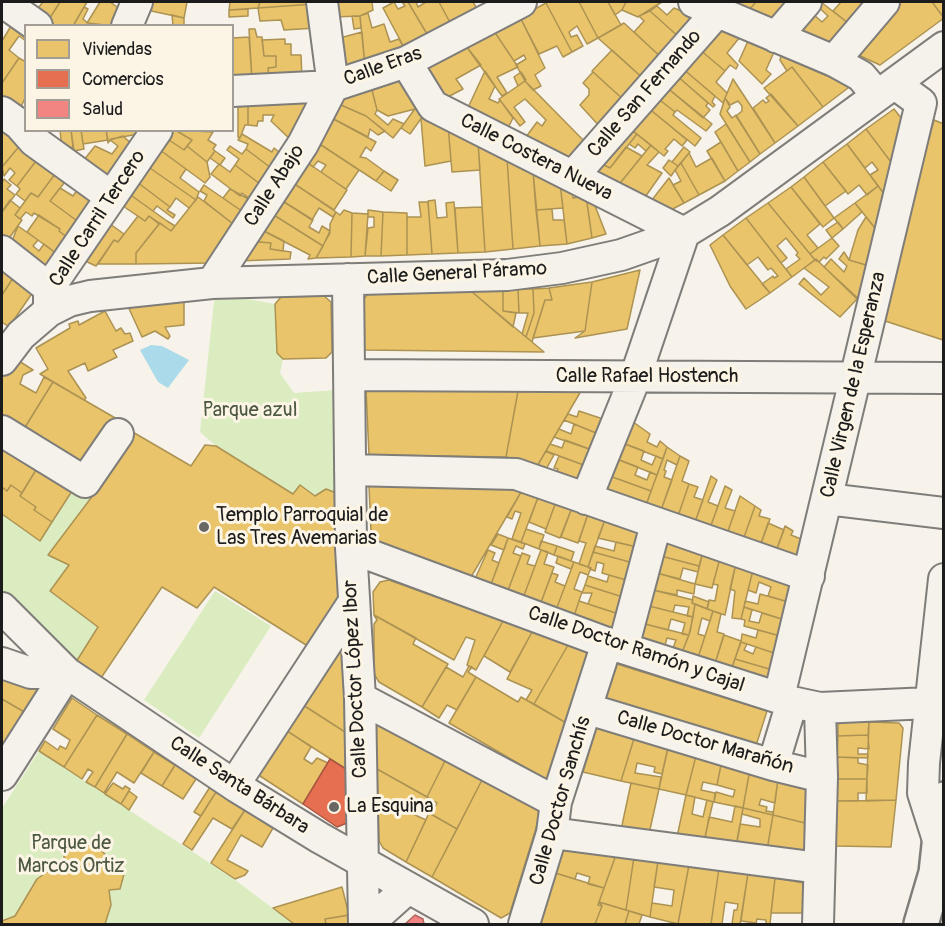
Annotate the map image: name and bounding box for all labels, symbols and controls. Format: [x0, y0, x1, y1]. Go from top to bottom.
legend [24, 24, 234, 132]
street label: Calle San Fernando [583, 25, 707, 163]
text: Viviendas [82, 38, 152, 61]
street label: Calle Eras [341, 42, 425, 92]
text: Comercios [82, 68, 164, 91]
text: Salud [82, 98, 123, 121]
street label: Calle Costera Nueva [456, 109, 616, 207]
street label: Calle Abajo [240, 141, 310, 231]
street label: Calle Carril Tercero [45, 146, 151, 292]
street label: Calle General Páramo [366, 257, 548, 291]
street label: Calle Virgen de la Esperanza [816, 270, 892, 500]
street label: Calle Rafael Hostench [556, 365, 738, 389]
park label: Parque azul [203, 399, 297, 423]
place label: Templo Parroquial de Las Tres Avemarias [216, 504, 388, 551]
marker: Templo Parroquial de Las Tres Avemarias [197, 520, 211, 534]
street label: Calle Doctor López Ibor [339, 579, 373, 779]
street label: Calle Doctor Ramón y Cajal [525, 602, 747, 698]
street label: Calle Doctor Marañón [614, 706, 796, 780]
street label: Calle Doctor Sanchís [525, 714, 597, 888]
street label: Calle Santa Bárbara [165, 732, 313, 840]
place label: La Esquina [346, 795, 434, 819]
marker: La Esquina [327, 800, 341, 814]
park label: Parque de Marcos Ortiz [18, 832, 124, 879]

